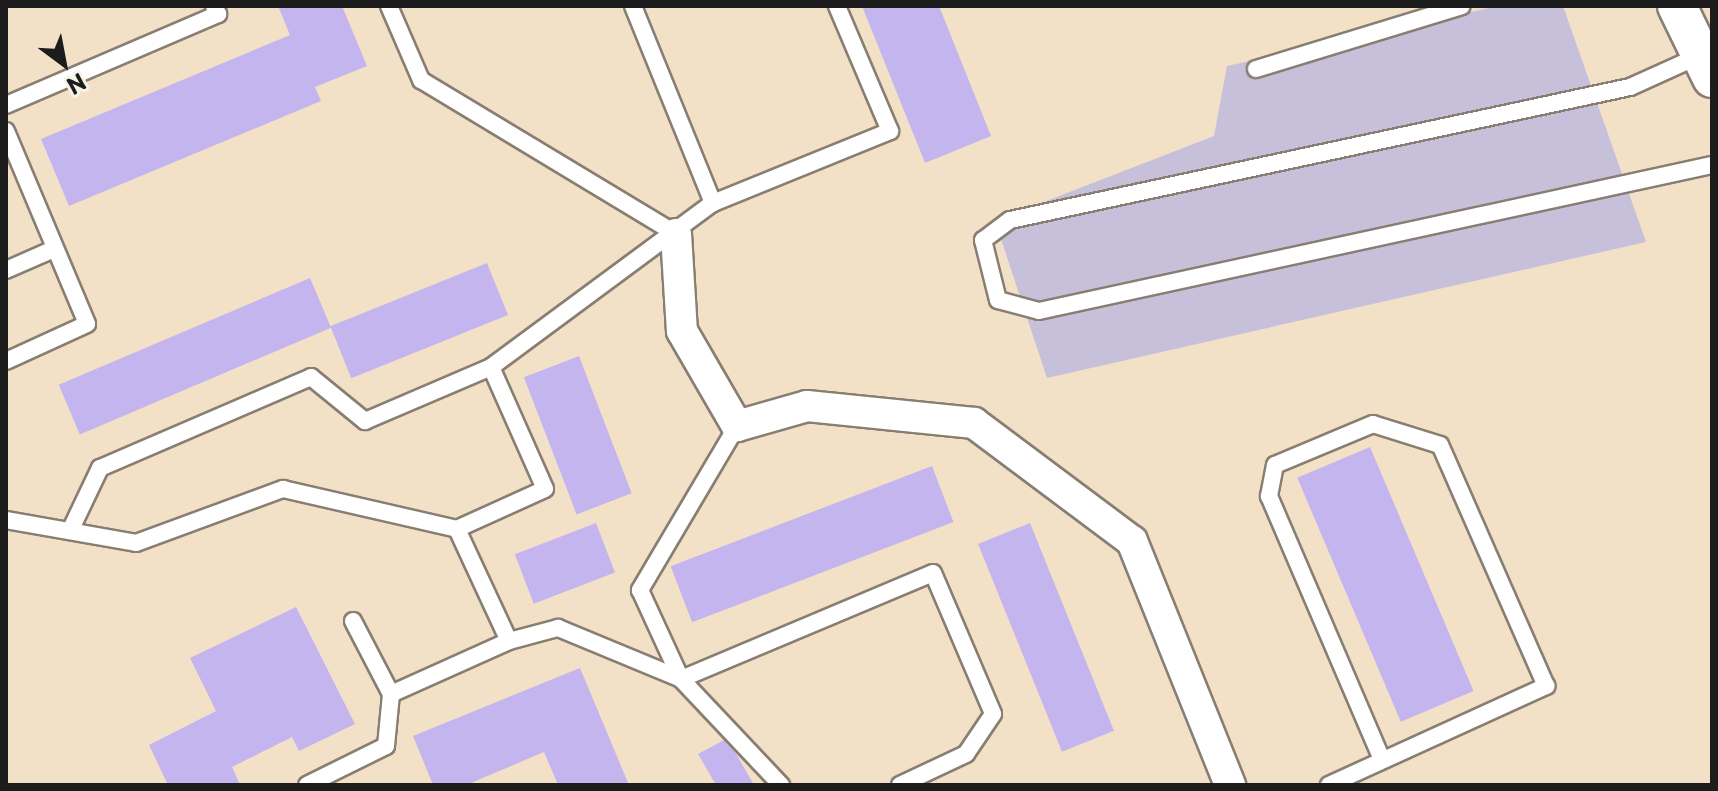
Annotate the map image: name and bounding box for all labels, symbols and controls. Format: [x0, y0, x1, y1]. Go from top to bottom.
north arrow [24, 24, 104, 104]
text: N [61, 66, 93, 103]

